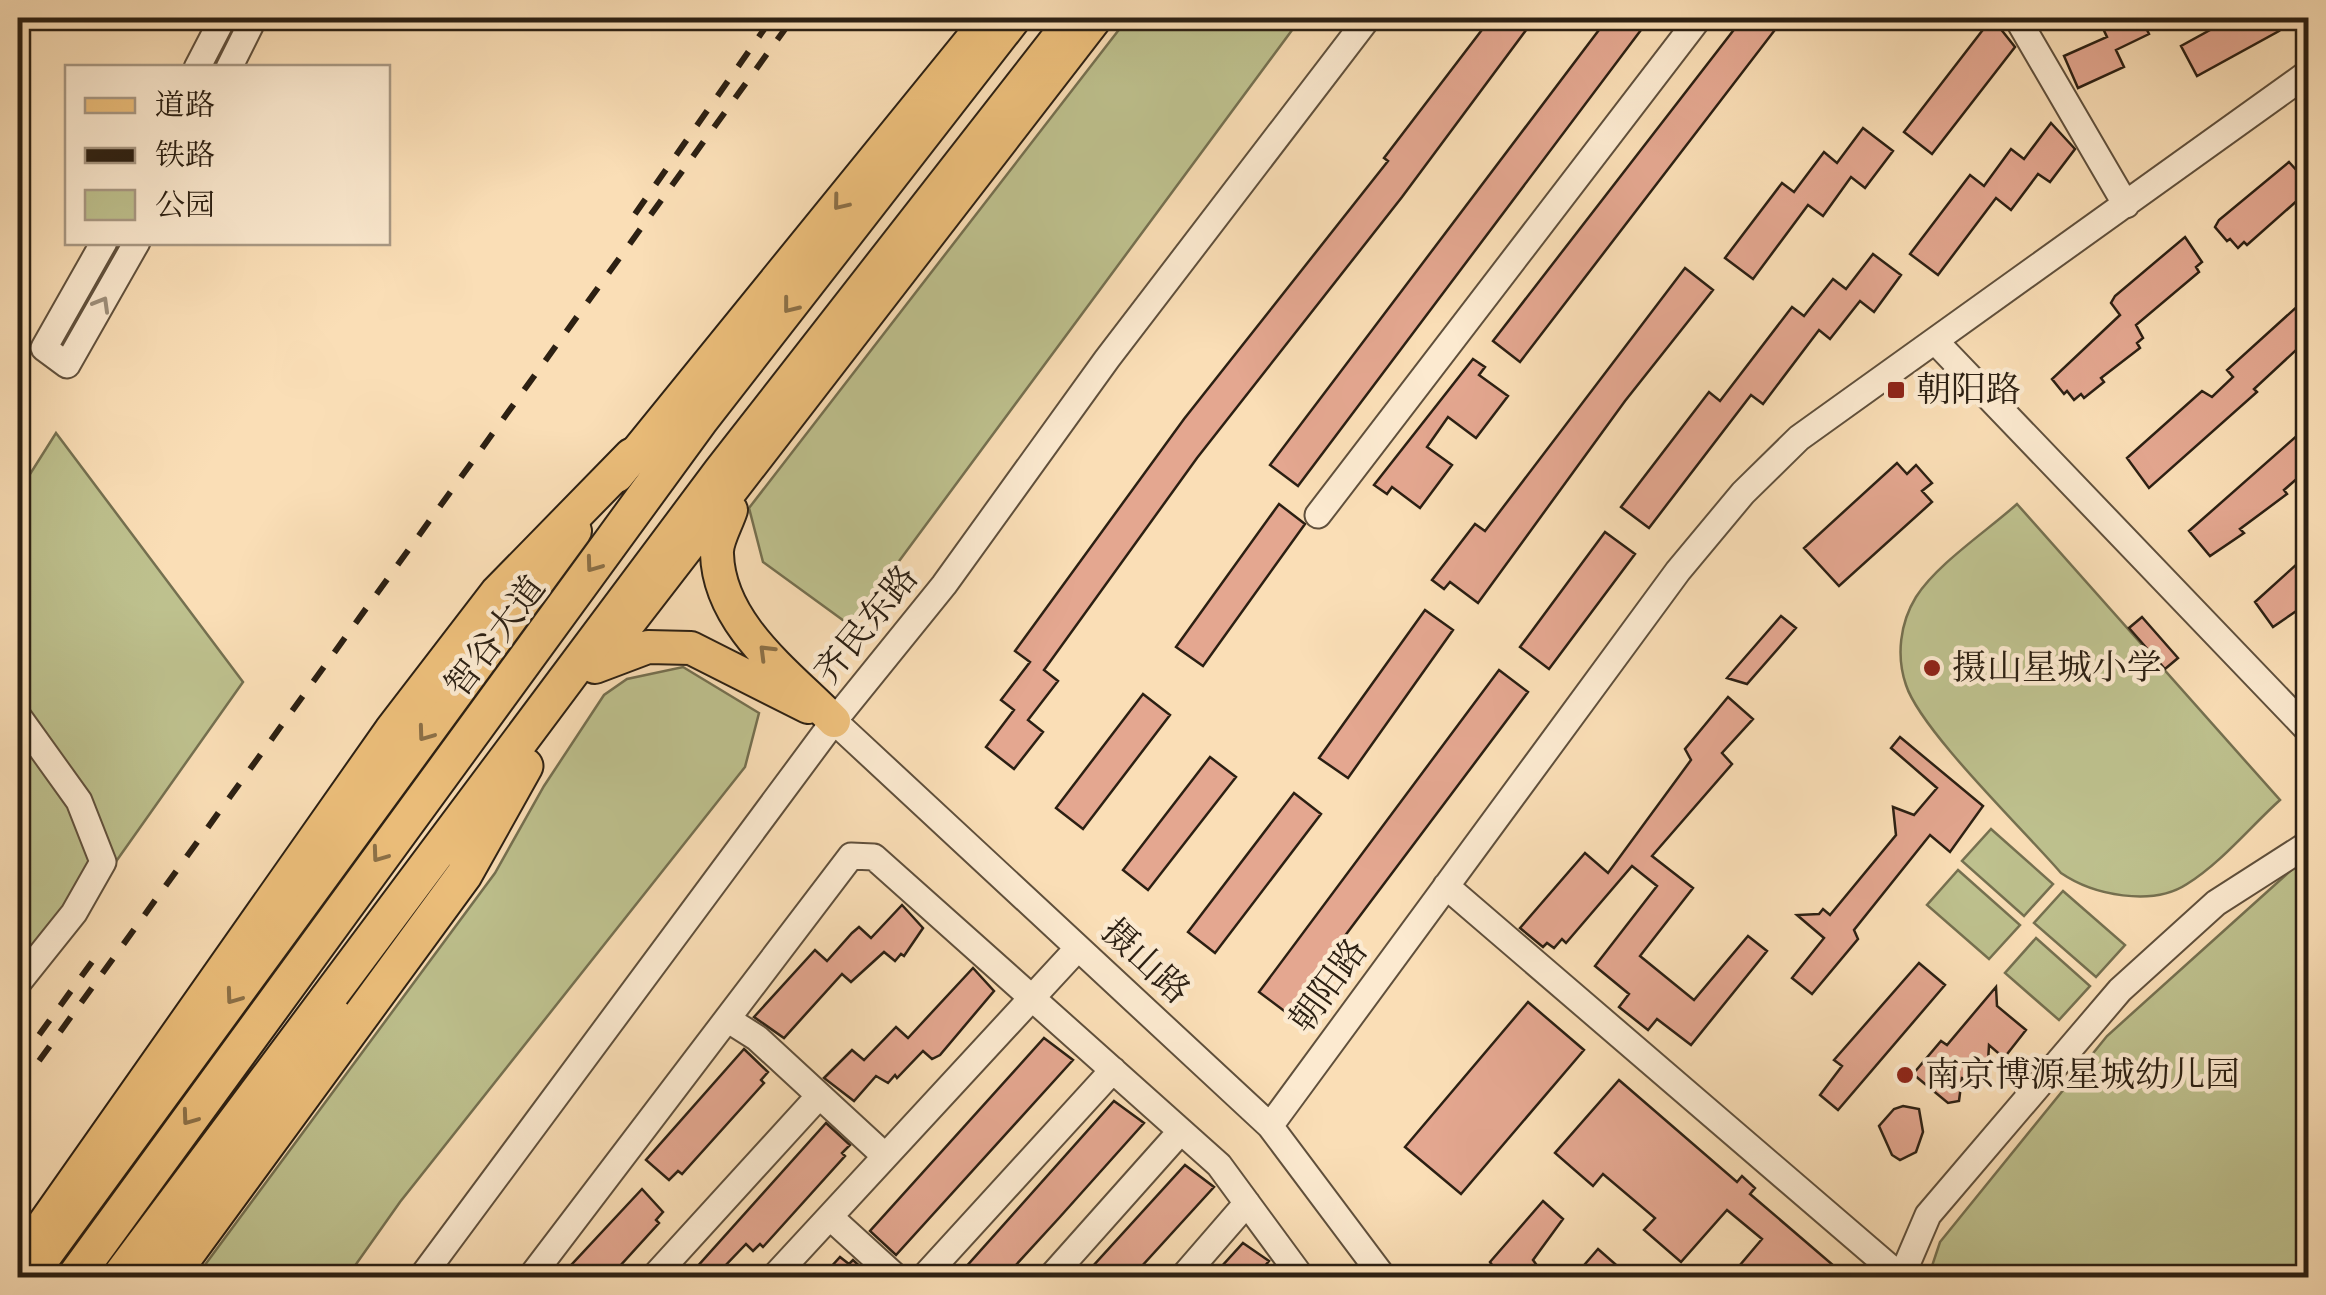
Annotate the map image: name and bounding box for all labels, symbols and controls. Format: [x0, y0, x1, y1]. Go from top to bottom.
legend [65, 65, 390, 245]
text: 道路 [155, 87, 215, 125]
text: 铁路 [155, 137, 215, 175]
text: 公园 [155, 187, 215, 225]
one-way arrow [834, 191, 852, 209]
one-way arrow [784, 295, 802, 313]
one-way arrow [90, 297, 109, 315]
place label: 朝阳路 [1916, 369, 2021, 412]
marker: 朝阳路 [1885, 379, 1907, 401]
one-way arrow [588, 554, 605, 572]
street label: 齐民东路 [806, 557, 928, 693]
street label: 智谷大道 [437, 568, 555, 706]
one-way arrow [759, 645, 777, 663]
place label: 摄山星城小学 [1952, 647, 2162, 690]
marker: 摄山星城小学 [1921, 657, 1943, 679]
one-way arrow [419, 723, 436, 741]
one-way arrow [374, 844, 391, 862]
street label: 摄山路 [1092, 910, 1198, 1014]
street label: 朝阳路 [1281, 931, 1377, 1041]
one-way arrow [228, 986, 245, 1004]
place label: 南京博源星城幼儿园 [1925, 1054, 2240, 1097]
marker: 南京博源星城幼儿园 [1894, 1064, 1916, 1086]
one-way arrow [184, 1107, 201, 1125]

